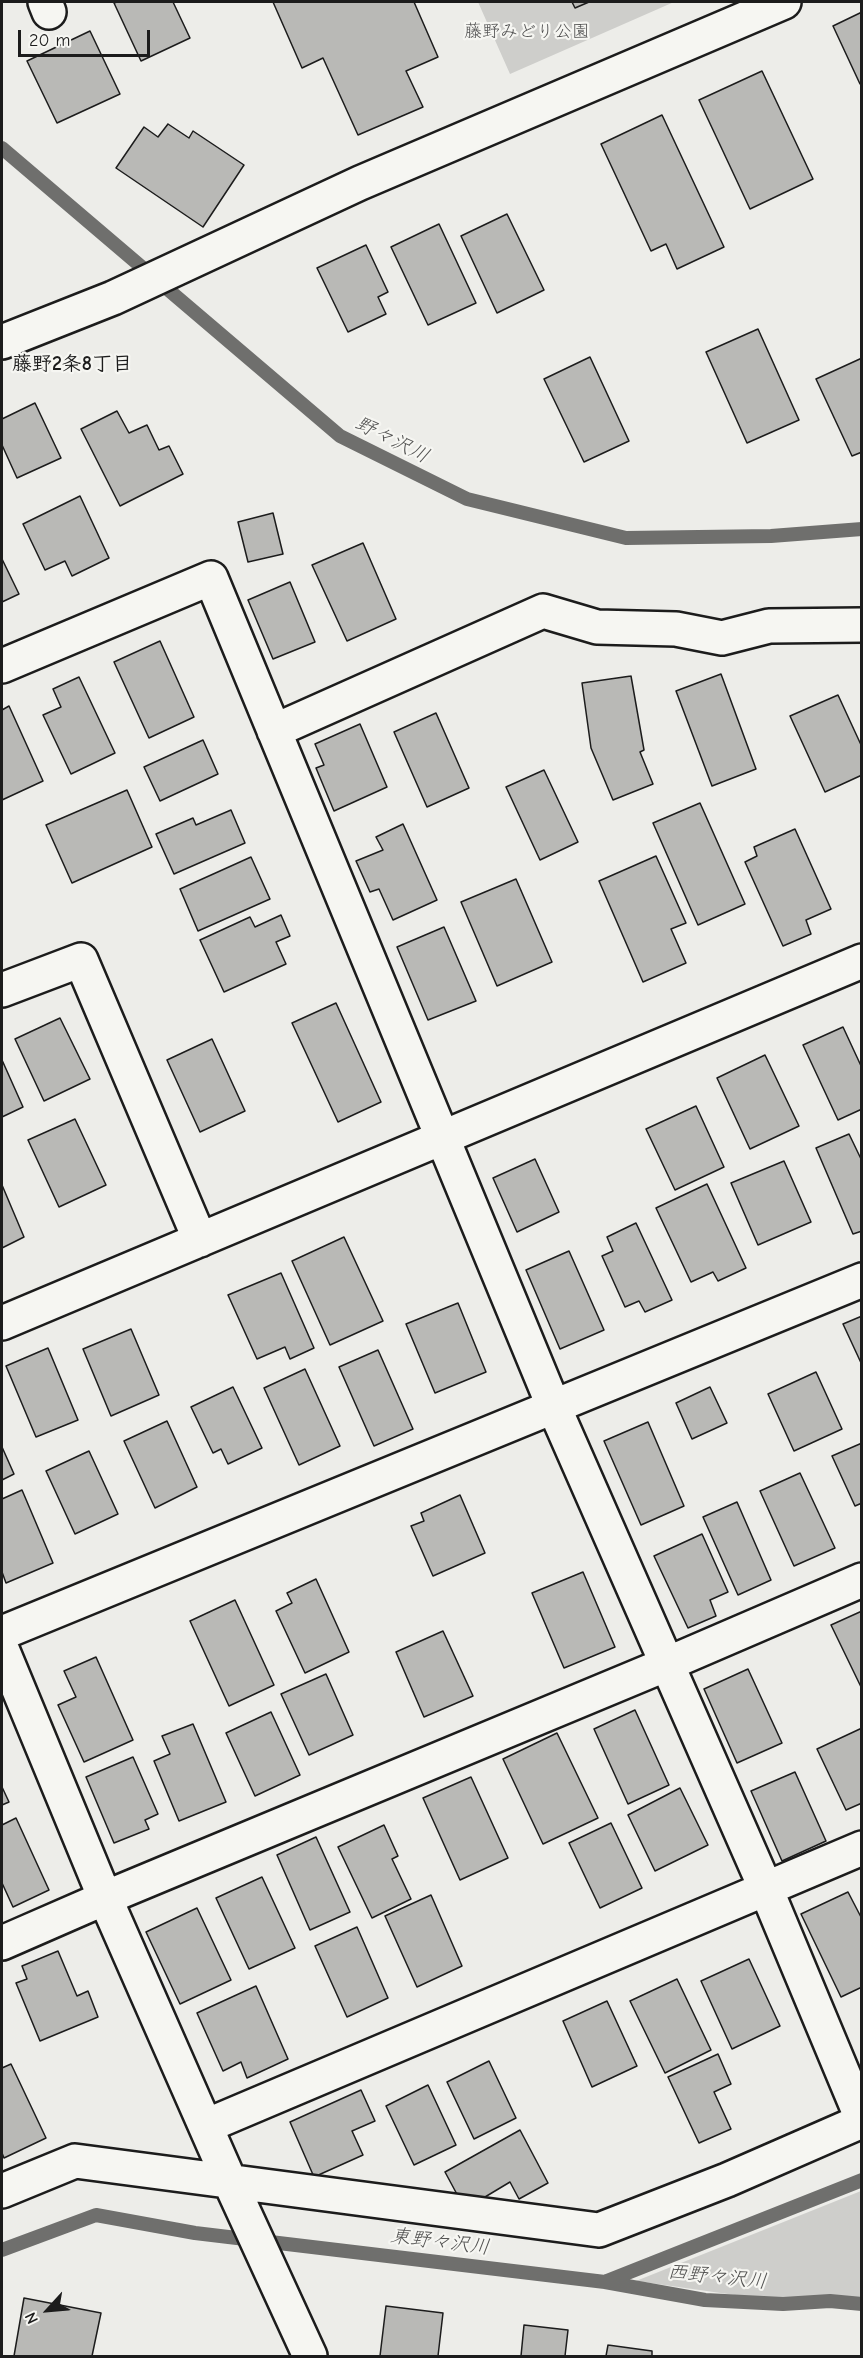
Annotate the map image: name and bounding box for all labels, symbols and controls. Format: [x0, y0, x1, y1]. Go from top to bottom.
scale bar [21, 18, 153, 56]
park label: 藤野みどり公園 [464, 21, 590, 43]
text: 20 m [29, 30, 70, 51]
district label: 藤野2条8丁目 [12, 352, 132, 376]
water label: 野々沢川 [351, 411, 433, 469]
water label: 東野々沢川 [389, 2224, 491, 2260]
water label: 西野々沢川 [666, 2260, 768, 2294]
north arrow [18, 2280, 78, 2340]
text: N [21, 2309, 42, 2327]

